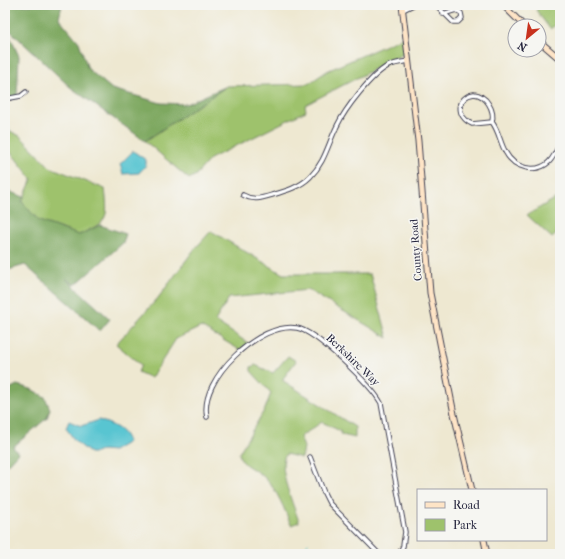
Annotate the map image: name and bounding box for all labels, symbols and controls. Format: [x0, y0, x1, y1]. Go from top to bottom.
north arrow [507, 18, 547, 58]
text: N [515, 38, 529, 54]
street label: County Road [407, 218, 425, 281]
street label: Berkshire Way [323, 331, 383, 390]
legend [417, 489, 547, 541]
text: Road [453, 498, 480, 512]
text: Park [453, 518, 478, 532]

